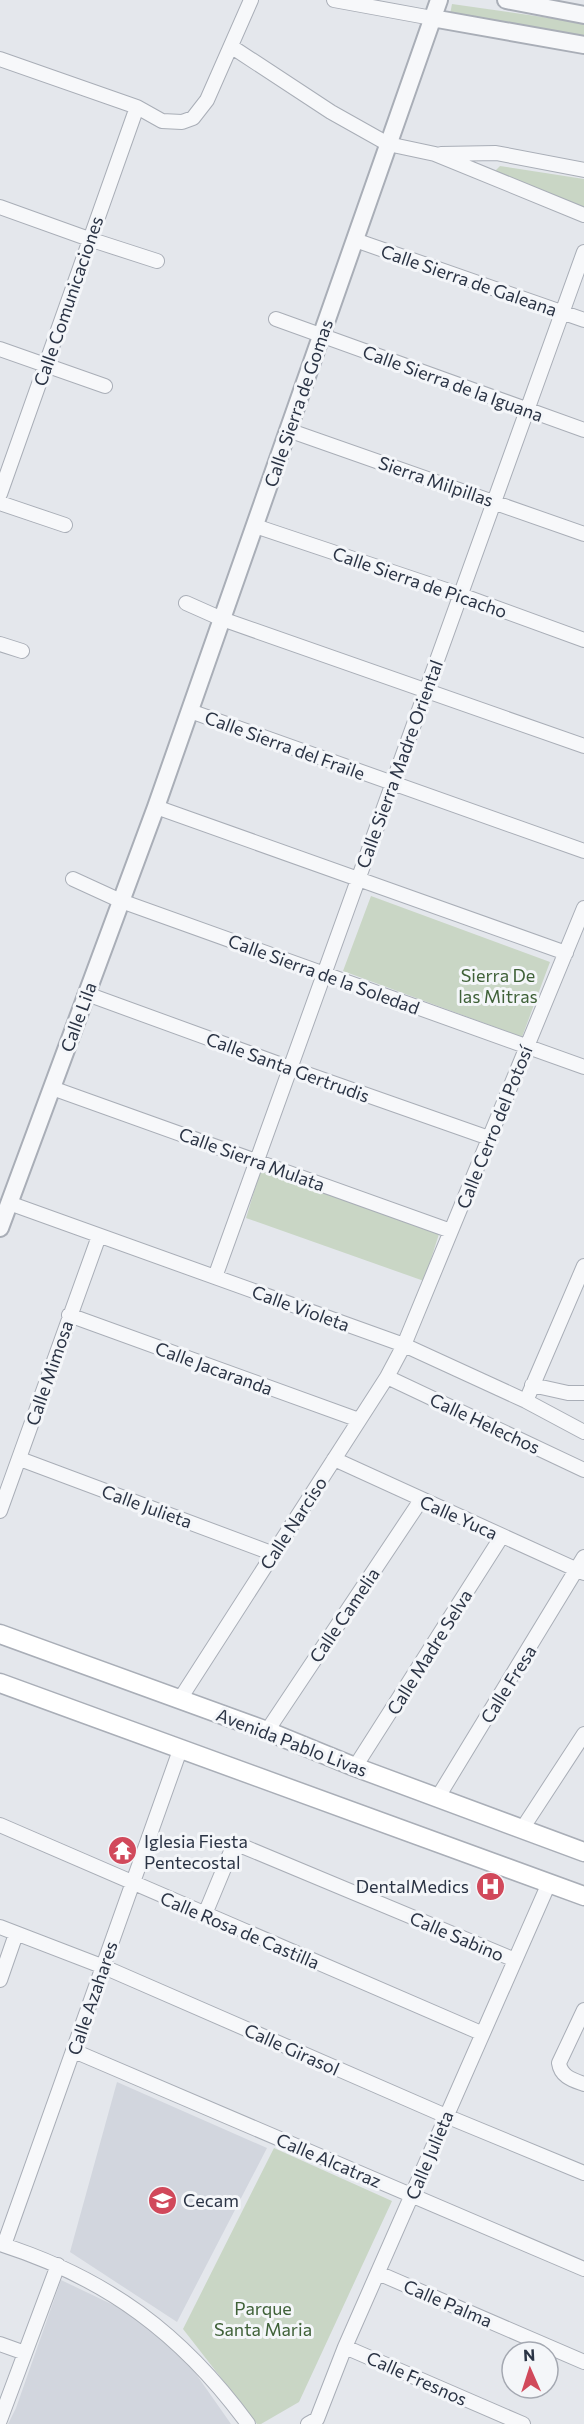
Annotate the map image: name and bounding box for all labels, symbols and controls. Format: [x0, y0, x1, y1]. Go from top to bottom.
street label: Calle Comunicaciones [29, 213, 107, 389]
street label: Calle Sierra de Galeana [378, 240, 560, 320]
street label: Calle Sierra de Gomas [259, 316, 337, 490]
street label: Calle Sierra de la Iguana [360, 340, 546, 426]
street label: Sierra Milpillas [376, 451, 496, 511]
street label: Calle Sierra de Picacho [330, 542, 510, 622]
street label: Calle Sierra Madre Oriental [351, 657, 447, 871]
street label: Calle Sierra del Fraile [202, 706, 368, 784]
street label: Calle Sierra de la Soledad [225, 929, 423, 1019]
park label: Sierra De las Mitras [458, 964, 538, 1007]
street label: Calle Lila [55, 979, 101, 1055]
street label: Calle Santa Gertrudis [203, 1027, 373, 1107]
street label: Calle Cerro del Potosí [451, 1041, 537, 1212]
street label: Calle Sierra Mulata [176, 1122, 328, 1196]
street label: Calle Violeta [249, 1280, 353, 1336]
street label: Calle Mimosa [21, 1318, 77, 1428]
street label: Calle Jacaranda [152, 1337, 276, 1399]
street label: Calle Helechos [426, 1388, 544, 1458]
street label: Calle Narciso [255, 1472, 331, 1574]
street label: Calle Julieta [99, 1480, 195, 1532]
street label: Calle Yuca [417, 1490, 501, 1544]
street label: Calle Camelia [304, 1564, 384, 1666]
street label: Calle Madre Selva [382, 1585, 476, 1719]
street label: Calle Fresa [475, 1641, 541, 1727]
street label: Avenida Pablo Livas [213, 1703, 371, 1781]
place label: Iglesia Fiesta Pentecostal [144, 1830, 248, 1873]
temple icon: Iglesia Fiesta Pentecostal [107, 1835, 139, 1867]
hospital icon: DentalMedics [474, 1870, 506, 1902]
place label: DentalMedics [356, 1875, 469, 1897]
street label: Calle Rosa de Castilla [157, 1887, 323, 1973]
street label: Calle Sabino [407, 1906, 507, 1966]
street label: Calle Azahares [62, 1938, 122, 2058]
street label: Calle Girasol [241, 2018, 343, 2080]
street label: Calle Julieta [400, 2107, 458, 2203]
street label: Calle Alcatraz [273, 2128, 385, 2192]
school or university icon: Cecam [146, 2184, 178, 2216]
place label: Cecam [183, 2189, 239, 2211]
street label: Calle Palma [400, 2274, 496, 2332]
park label: Parque Santa Maria [214, 2297, 312, 2340]
north arrow [500, 2340, 560, 2400]
text: N [523, 2345, 536, 2364]
street label: Calle Fresnos [363, 2346, 471, 2410]

